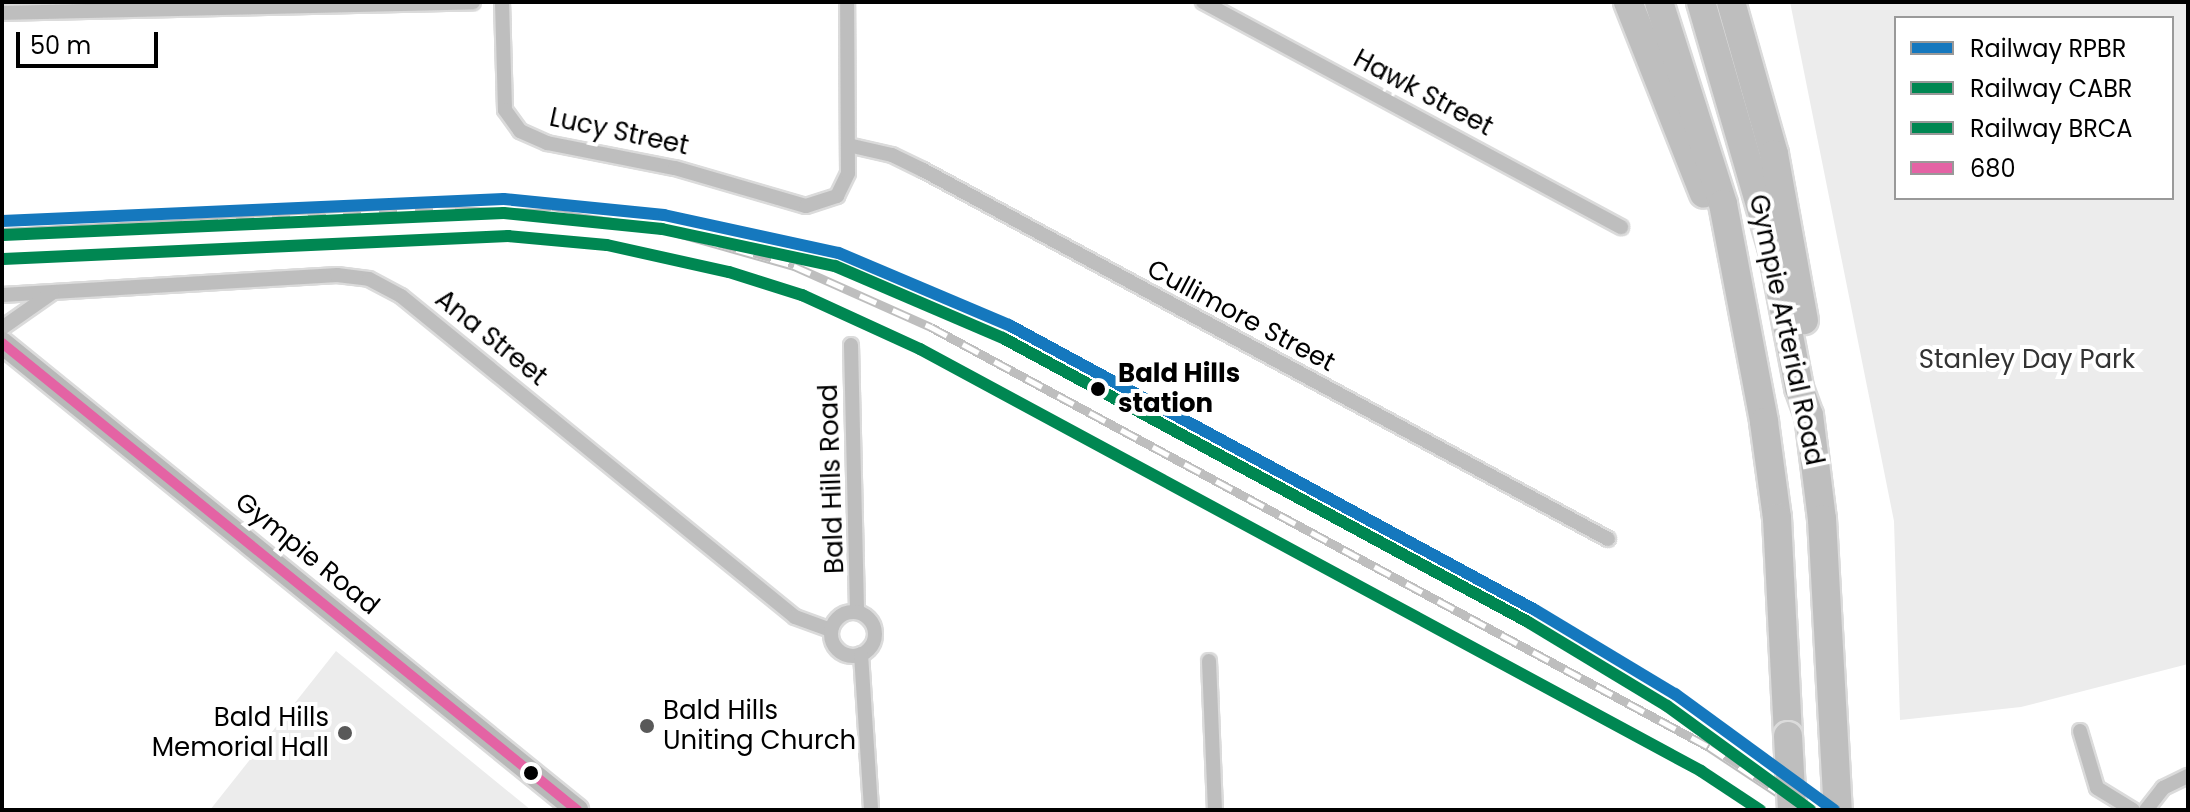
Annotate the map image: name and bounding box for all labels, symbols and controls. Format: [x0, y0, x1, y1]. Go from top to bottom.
scale bar [20, 16, 162, 66]
legend [1894, 16, 2174, 200]
text: 50 m [30, 29, 91, 62]
text: Railway RPBR [1970, 32, 2126, 65]
street label: Hawk Street [1348, 43, 1498, 143]
text: Railway CABR [1970, 72, 2132, 105]
street label: Lucy Street [547, 102, 691, 162]
text: Railway BRCA [1970, 112, 2132, 145]
text: 680 [1970, 152, 2015, 185]
street label: Gympie Arterial Road [1742, 192, 1830, 468]
street label: Cullimore Street [1142, 253, 1340, 379]
street label: Ana Street [429, 283, 553, 393]
park label: Stanley Day Park [1919, 344, 2135, 376]
place label: Bald Hills station [1118, 358, 1240, 420]
marker: Bald Hills station [1085, 376, 1111, 402]
street label: Bald Hills Road [813, 384, 851, 574]
street label: Gympie Road [229, 486, 385, 622]
place label: Bald Hills Uniting Church [663, 695, 856, 756]
place label: Bald Hills Memorial Hall [152, 702, 329, 764]
marker: Bald Hills Uniting Church [638, 717, 656, 735]
marker: Bald Hills Memorial Hall [336, 724, 354, 742]
unlabelled marker [523, 765, 539, 781]

